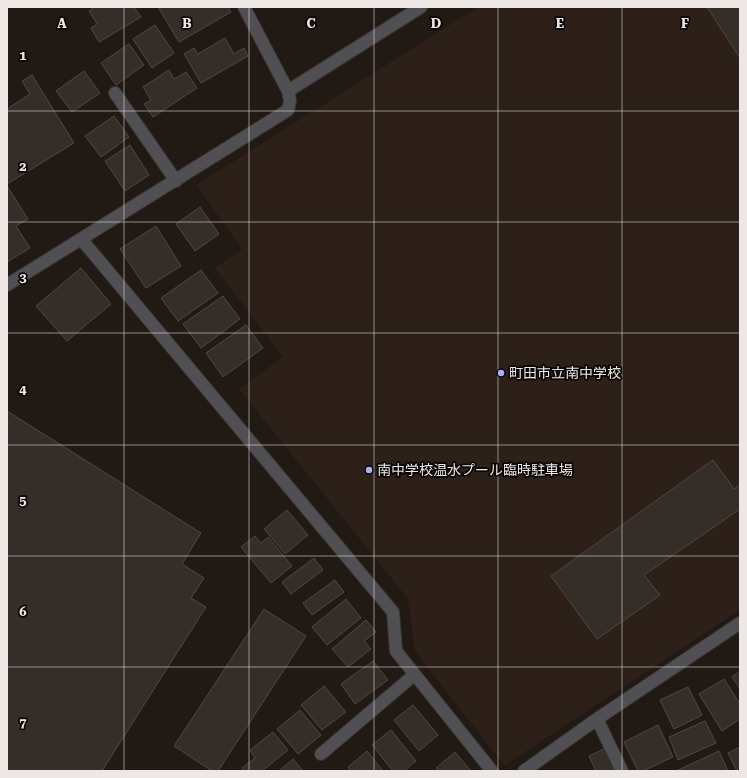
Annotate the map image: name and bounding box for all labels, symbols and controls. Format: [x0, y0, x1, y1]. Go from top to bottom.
text: A [57, 16, 67, 31]
text: B [182, 16, 192, 31]
text: C [306, 16, 316, 31]
text: D [431, 16, 441, 31]
text: E [556, 16, 564, 31]
text: F [681, 16, 689, 31]
text: 1 [19, 48, 27, 63]
text: 2 [19, 159, 27, 174]
text: 3 [19, 270, 27, 285]
place label: 町田市立南中学校 [509, 365, 621, 381]
marker: 町田市立南中学校 [496, 368, 506, 378]
text: 4 [19, 382, 27, 397]
place label: 南中学校温水プール臨時駐車場 [377, 462, 573, 478]
marker: 南中学校温水プール臨時駐車場 [364, 465, 374, 475]
text: 5 [19, 493, 27, 508]
text: 6 [19, 604, 27, 619]
text: 7 [19, 715, 27, 730]

